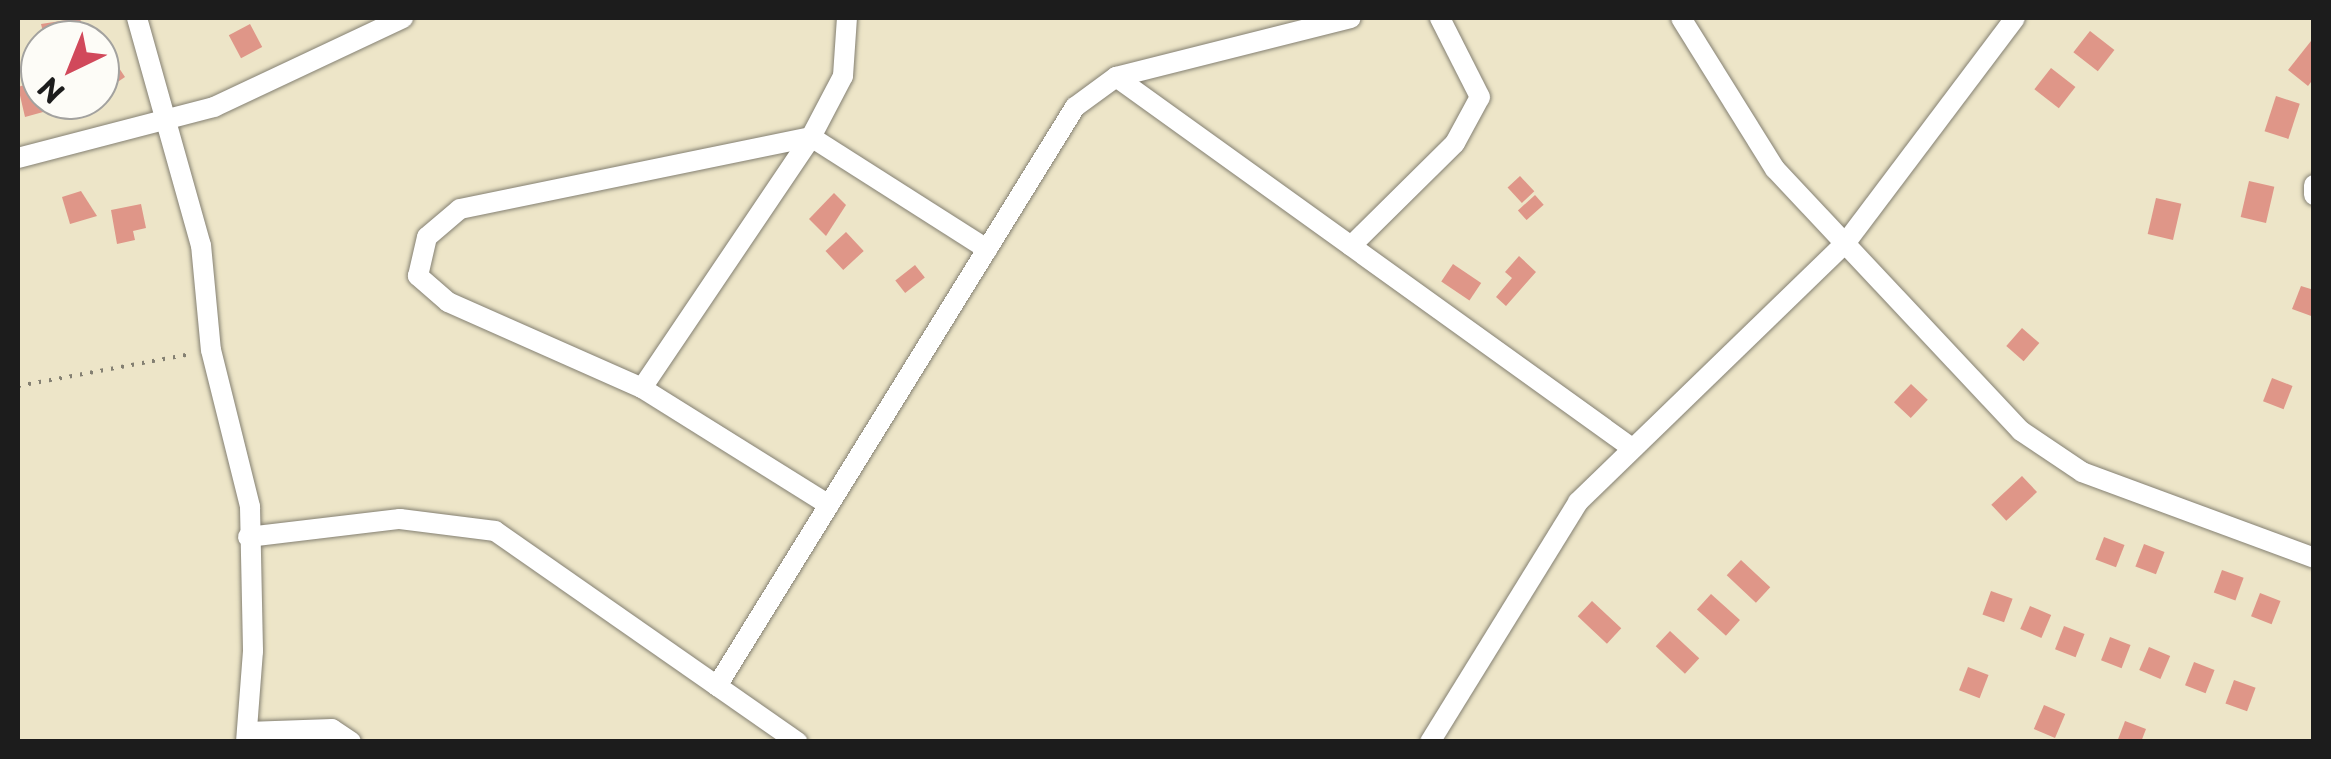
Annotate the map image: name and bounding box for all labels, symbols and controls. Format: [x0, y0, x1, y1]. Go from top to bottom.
north arrow [20, 20, 120, 120]
text: N [28, 68, 73, 114]

